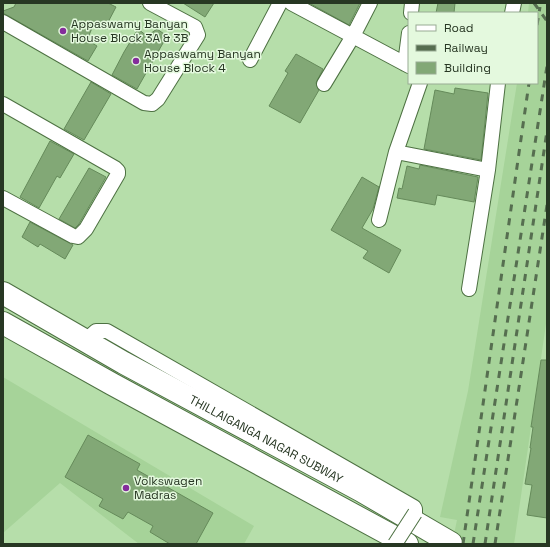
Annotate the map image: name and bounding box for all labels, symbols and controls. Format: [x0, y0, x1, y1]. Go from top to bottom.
legend [408, 12, 538, 84]
place label: Appaswamy Banyan House Block 3A & 3B [71, 16, 188, 46]
text: Road [444, 20, 473, 36]
marker: Appaswamy Banyan House Block 3A & 3B [58, 26, 68, 36]
text: Railway [444, 40, 488, 56]
place label: Appaswamy Banyan House Block 4 [144, 46, 261, 76]
marker: Appaswamy Banyan House Block 4 [131, 56, 141, 66]
text: Building [444, 60, 491, 76]
street label: THILLAIGANGA NAGAR SUBWAY [186, 391, 346, 488]
place label: Volkswagen Madras [134, 473, 202, 503]
marker: Volkswagen Madras [121, 483, 131, 493]

